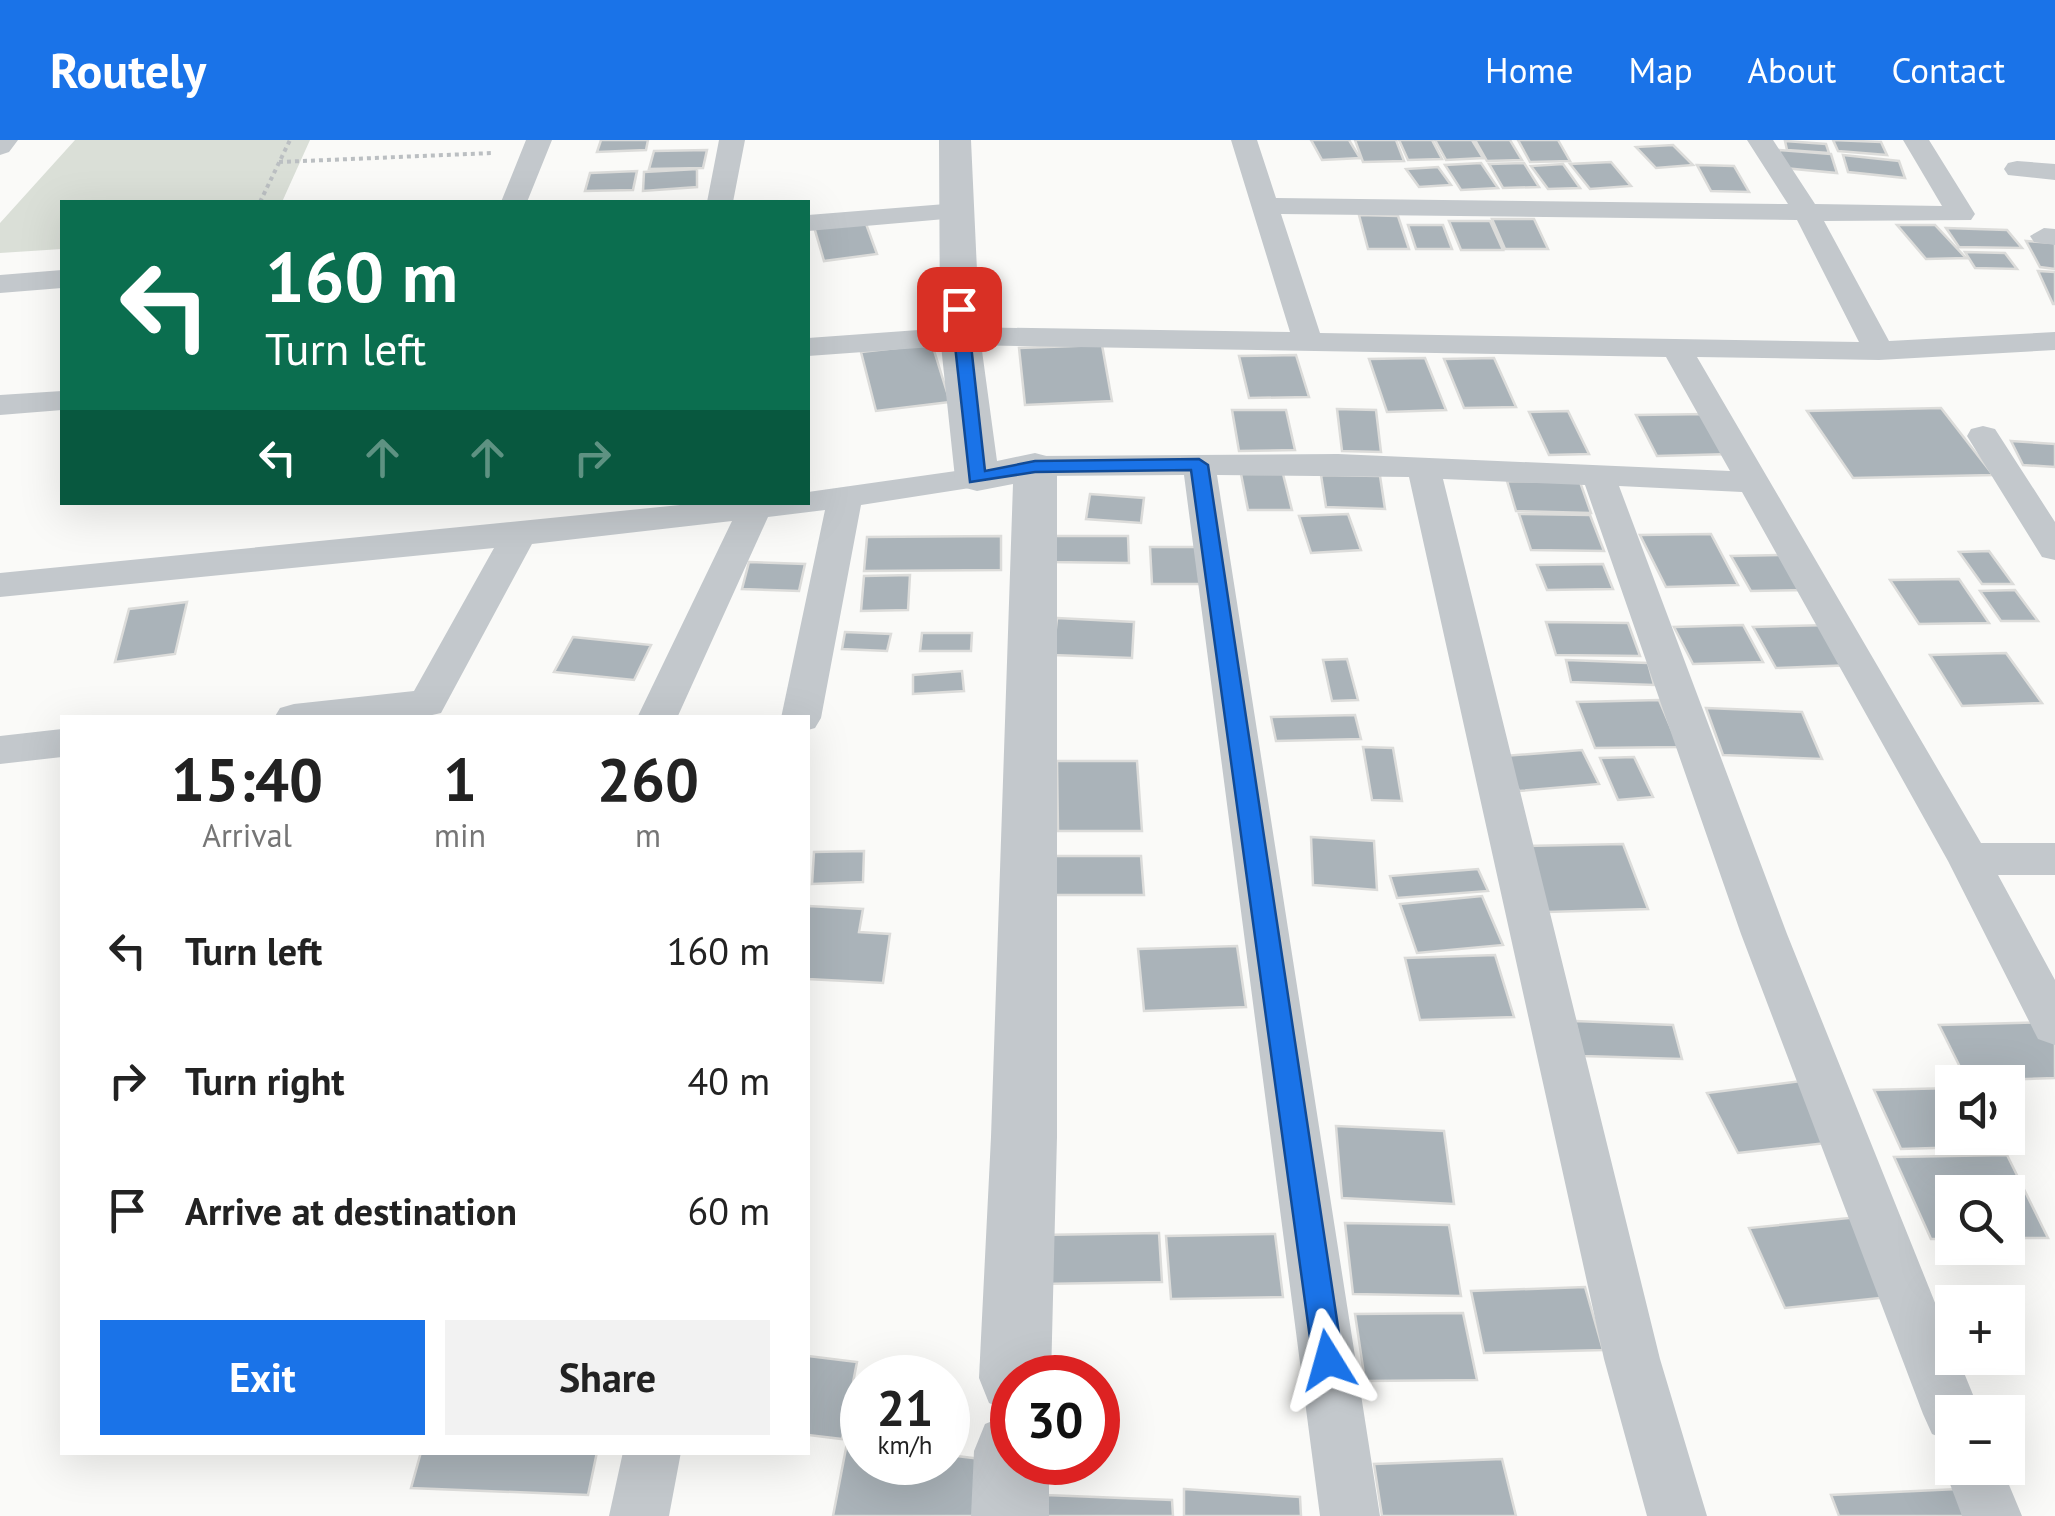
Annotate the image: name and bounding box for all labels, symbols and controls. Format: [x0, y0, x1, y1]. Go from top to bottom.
text: Routely [50, 39, 206, 101]
text: Home [1485, 47, 1574, 93]
text: Map [1629, 47, 1693, 93]
text: About [1748, 47, 1836, 93]
text: Contact [1891, 47, 2005, 93]
text: 160 m [265, 231, 458, 321]
icon: left [100, 240, 230, 370]
pin [917, 267, 1002, 352]
icon: arrive [932, 282, 987, 337]
text: Turn left [265, 319, 426, 377]
icon: left [250, 430, 305, 485]
icon: ahead [355, 430, 410, 485]
icon: ahead [460, 430, 515, 485]
icon: right [565, 430, 620, 485]
text: 15:40 [171, 740, 323, 818]
text: 1 [443, 740, 477, 818]
text: 260 [597, 740, 699, 818]
text: Arrival [202, 814, 292, 856]
text: min [434, 814, 486, 856]
text: m [635, 814, 661, 856]
icon: left [100, 923, 155, 978]
text: Turn left [185, 926, 322, 975]
text: 160 m [667, 926, 770, 975]
icon: right [100, 1053, 155, 1108]
text: Turn right [185, 1056, 345, 1105]
text: 40 m [688, 1056, 770, 1105]
map controls [1935, 1065, 2025, 1485]
button: sound [1935, 1065, 2025, 1155]
button: search [1935, 1175, 2025, 1265]
icon: arrive [100, 1183, 155, 1238]
text: Arrive at destination [185, 1186, 517, 1235]
text: 60 m [688, 1186, 770, 1235]
button: + [1935, 1285, 2025, 1375]
position arrow [1276, 1308, 1380, 1412]
button: Exit [100, 1320, 425, 1435]
button: Share [445, 1320, 770, 1435]
speed limit sign: 30 [990, 1355, 1120, 1485]
text: 21 [877, 1375, 933, 1440]
button: − [1935, 1395, 2025, 1485]
text: km/h [878, 1429, 932, 1461]

